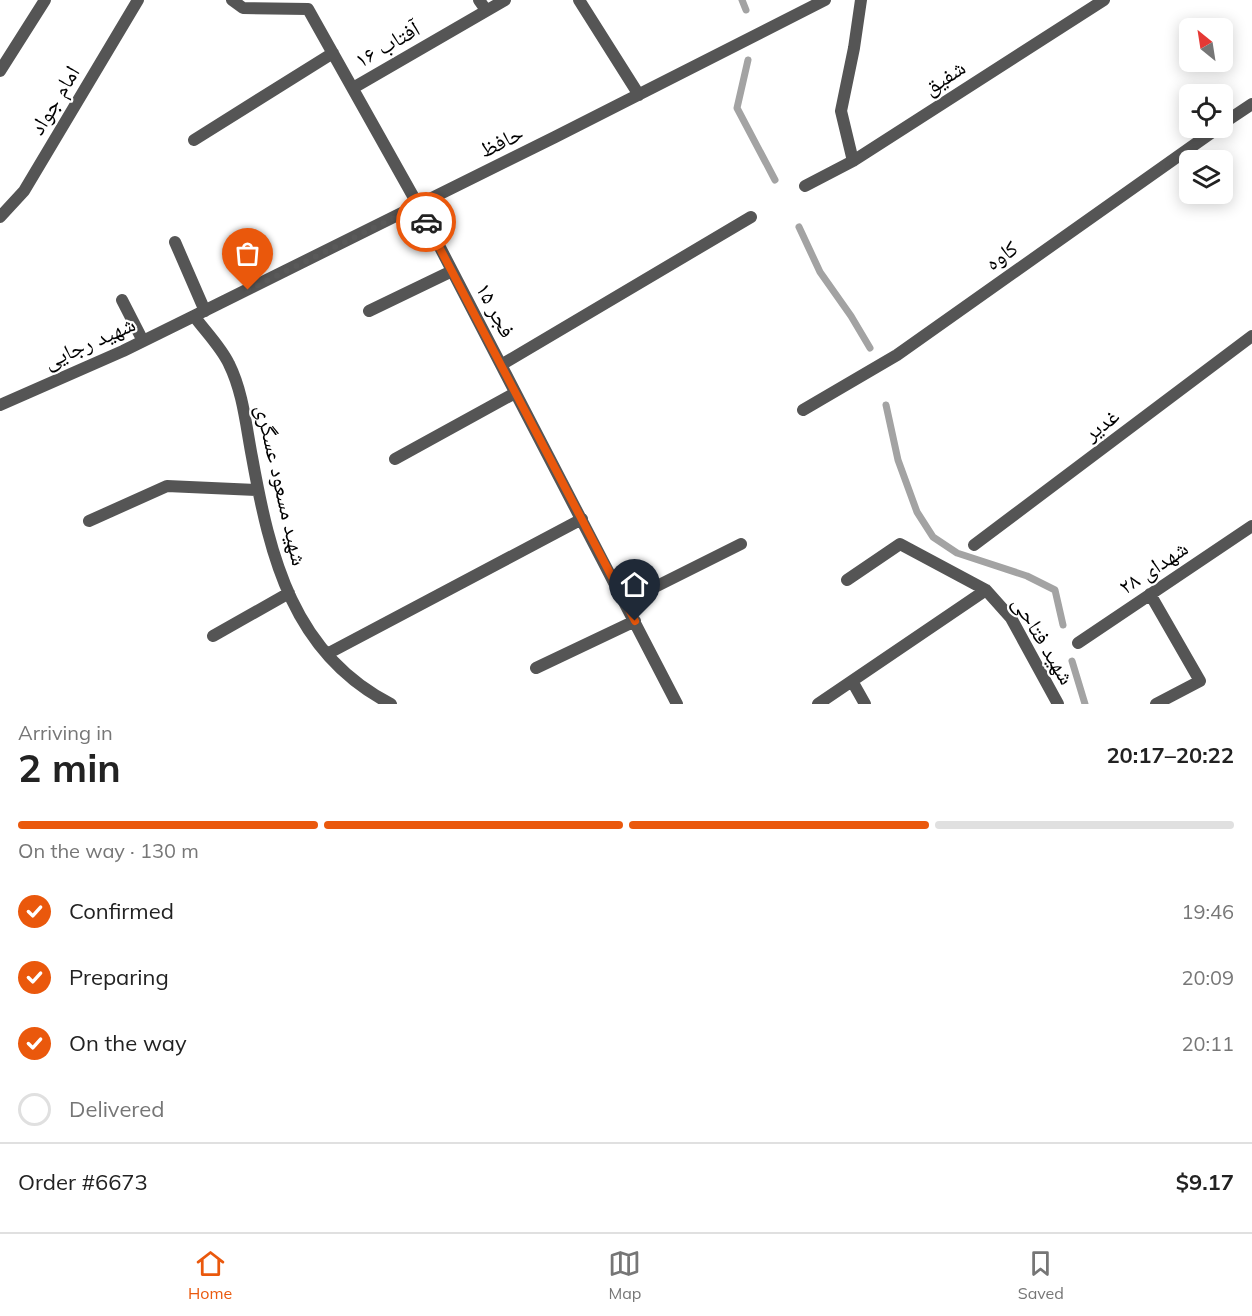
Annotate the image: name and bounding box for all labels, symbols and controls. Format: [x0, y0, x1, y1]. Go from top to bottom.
street label: آفتاب ۱۶ [349, 14, 425, 74]
north arrow [1179, 18, 1233, 72]
map controls [1179, 18, 1233, 204]
street label: شفیق [917, 53, 971, 101]
street label: امام جواد [22, 60, 86, 140]
button: locate [1179, 84, 1233, 138]
street label: حافظ [474, 118, 528, 164]
button: layers [1179, 150, 1233, 204]
courier [396, 192, 456, 252]
icon: car [410, 206, 443, 239]
pin [222, 228, 273, 290]
street label: کاوه [979, 234, 1023, 276]
icon: bag [231, 237, 264, 270]
street label: فجر ۱۵ [470, 278, 522, 342]
street label: شهید رجایی [39, 309, 139, 375]
street label: غدیر [1077, 401, 1125, 447]
street label: شهید مسعود عسگری [250, 402, 314, 568]
street label: شهدای ۲۸ [1113, 534, 1193, 600]
pin [609, 559, 660, 621]
icon: home [618, 568, 651, 601]
street label: شهید فتاحی [1007, 590, 1081, 690]
text: Arriving in [18, 720, 113, 745]
text: 20:17–20:22 [1106, 741, 1234, 769]
text: 2 min [18, 743, 121, 792]
text: On the way · 130 m [18, 838, 199, 863]
icon: check [18, 895, 51, 928]
text: Confirmed [69, 897, 174, 925]
text: 19:46 [1181, 899, 1234, 924]
icon: check [18, 961, 51, 994]
text: Preparing [69, 963, 169, 991]
text: 20:09 [1181, 965, 1234, 990]
icon: check [18, 1027, 51, 1060]
text: On the way [69, 1029, 187, 1057]
text: 20:11 [1181, 1031, 1234, 1056]
text: Delivered [69, 1095, 164, 1123]
text: Order #6673 [18, 1168, 148, 1196]
text: $9.17 [1176, 1168, 1234, 1196]
tab: Home [188, 1247, 232, 1303]
tab: Map [608, 1247, 641, 1303]
tab: Saved [1018, 1247, 1064, 1303]

